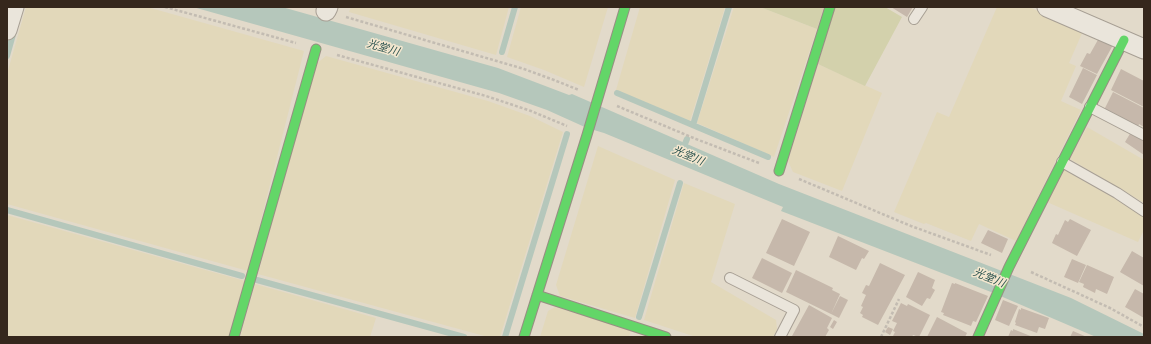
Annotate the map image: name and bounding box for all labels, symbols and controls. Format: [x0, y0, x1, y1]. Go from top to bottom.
water label: 光堂川 [365, 37, 401, 59]
water label: 光堂川 [670, 143, 706, 169]
water label: 光堂川 [971, 266, 1007, 290]

